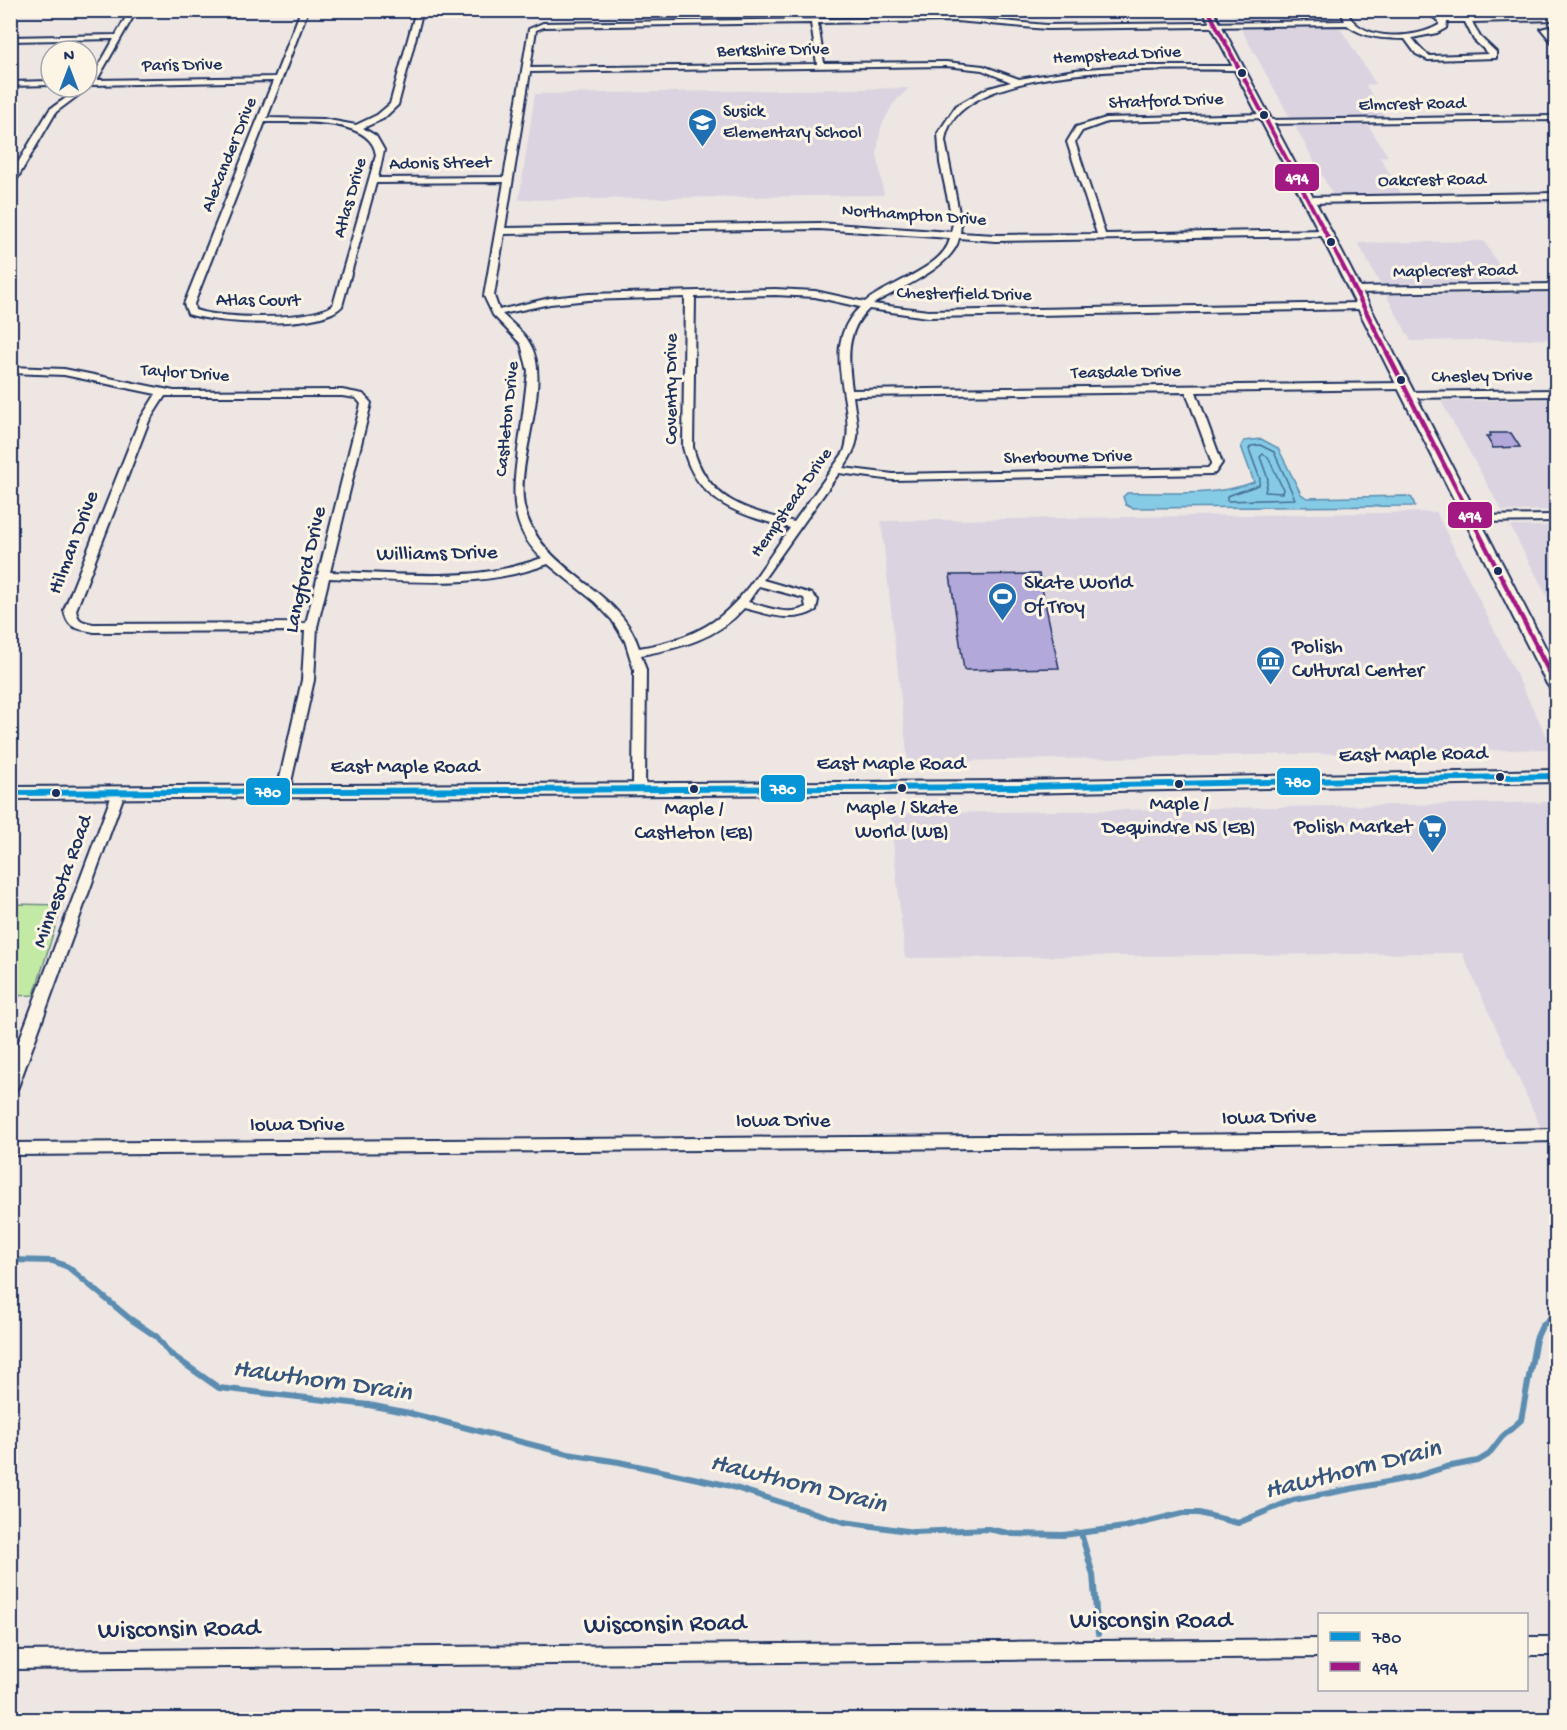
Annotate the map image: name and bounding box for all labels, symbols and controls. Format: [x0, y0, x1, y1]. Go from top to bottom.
north arrow [39, 39, 99, 99]
street label: Berkshire Drive [716, 40, 830, 62]
street label: Hempstead Drive [1052, 42, 1182, 70]
text: N [64, 48, 75, 67]
street label: Paris Drive [141, 55, 223, 77]
unlabelled marker [1236, 67, 1248, 79]
street label: Stratford Drive [1108, 89, 1224, 114]
street label: Alexander Drive [197, 94, 263, 215]
street label: Elmcrest Road [1358, 94, 1467, 116]
place label: Susick Elementary School [723, 102, 862, 144]
school or university icon: Susick Elementary School [686, 106, 718, 148]
unlabelled marker [1258, 109, 1270, 121]
street label: Adonis Street [389, 153, 493, 175]
street label: Atlas Drive [330, 155, 373, 240]
line badge: 494 [1274, 163, 1320, 192]
street label: Oakcrest Road [1378, 170, 1488, 192]
text: 494 [1284, 171, 1309, 190]
street label: Northampton Drive [841, 200, 988, 232]
unlabelled marker [1325, 236, 1337, 248]
street label: Maplecrest Road [1393, 260, 1519, 284]
street label: Chesterfield Drive [896, 283, 1032, 307]
street label: Atlas Court [216, 291, 302, 312]
street label: Coventry Drive [662, 333, 683, 444]
street label: Taylor Drive [139, 360, 231, 388]
street label: Castleton Drive [492, 360, 525, 478]
street label: Teasdale Drive [1070, 362, 1182, 384]
street label: Chesley Drive [1431, 366, 1533, 388]
unlabelled marker [1395, 374, 1407, 386]
street label: Hempstead Drive [747, 444, 838, 562]
street label: Sherbourne Drive [1003, 446, 1133, 470]
street label: Hilman Drive [44, 487, 107, 598]
line badge: 494 [1447, 501, 1493, 529]
street label: Langford Drive [280, 503, 334, 636]
text: 494 [1457, 509, 1482, 528]
street label: Williams Drive [376, 541, 499, 569]
unlabelled marker [1492, 565, 1504, 577]
place label: Skate World Of Troy [1024, 572, 1134, 621]
sports icon: Skate World Of Troy [987, 580, 1019, 622]
place label: Polish Cultural Center [1291, 636, 1426, 685]
museum icon: Polish Cultural Center [1255, 644, 1287, 686]
street label: East Maple Road [1338, 742, 1489, 770]
street label: East Maple Road [817, 753, 967, 778]
street label: East Maple Road [331, 756, 481, 781]
line badge: 780 [1276, 767, 1321, 796]
unlabelled marker [1494, 771, 1506, 783]
line badge: 780 [760, 774, 806, 803]
text: 780 [1284, 775, 1311, 794]
line badge: 780 [245, 777, 291, 806]
marker: Maple / Dequindre NS (EB) [1173, 778, 1185, 790]
text: 780 [769, 782, 796, 801]
marker: Maple / Skate World (WB) [896, 782, 908, 794]
marker: Maple / Castleton (EB) [688, 783, 700, 795]
text: 780 [254, 785, 281, 804]
unlabelled marker [50, 787, 62, 799]
place label: Maple / Dequindre NS (EB) [1100, 794, 1256, 841]
place label: Maple / Skate World (WB) [846, 798, 958, 845]
place label: Maple / Castleton (EB) [635, 799, 754, 846]
street label: Minnesota Road [28, 811, 100, 952]
supermarket icon: Polish Market [1417, 812, 1449, 854]
place label: Polish Market [1293, 816, 1414, 841]
street label: Iowa Drive [1221, 1106, 1318, 1132]
street label: Iowa Drive [736, 1110, 831, 1135]
street label: Iowa Drive [250, 1114, 345, 1139]
water label: Hawthorn Drain [230, 1354, 415, 1411]
water label: Hawthorn Drain [1262, 1433, 1446, 1508]
water label: Hawthorn Drain [707, 1448, 891, 1523]
street label: Wisconsin Road [1070, 1607, 1234, 1638]
street label: Wisconsin Road [583, 1609, 748, 1643]
legend [1318, 1613, 1528, 1691]
street label: Wisconsin Road [97, 1614, 262, 1648]
text: 780 [1371, 1629, 1401, 1650]
text: 494 [1372, 1659, 1399, 1680]

